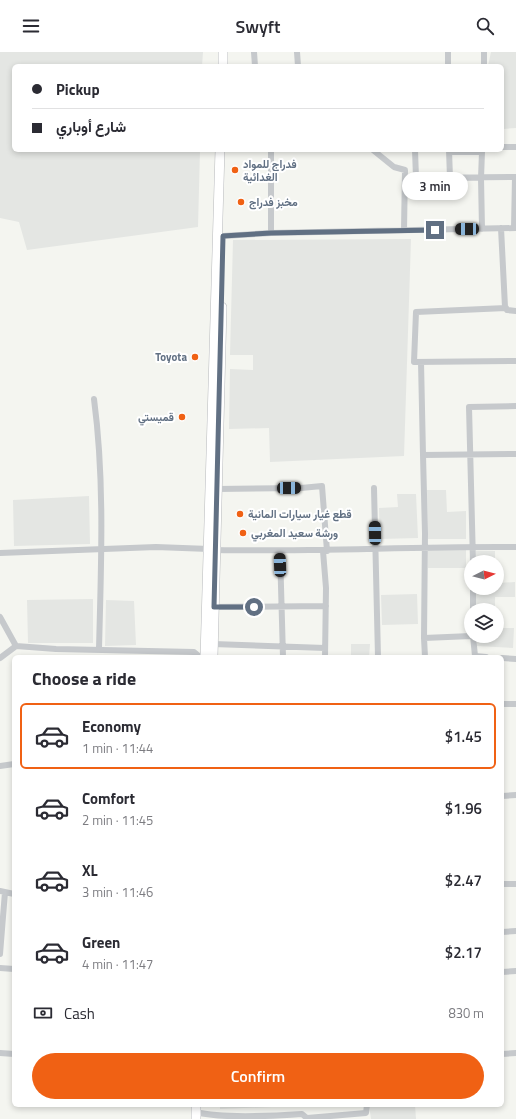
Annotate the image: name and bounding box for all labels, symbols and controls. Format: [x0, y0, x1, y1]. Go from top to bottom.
text: Swyft [236, 13, 280, 40]
icon: menu [20, 15, 42, 37]
icon: search [474, 15, 496, 37]
text: Pickup [56, 78, 100, 101]
text: شارع أوباري [56, 115, 126, 138]
place label: فدراج للمواد الغدائية [243, 156, 297, 185]
marker: فدراج للمواد الغدائية [230, 165, 240, 175]
callout: 3 min [402, 172, 468, 200]
text: 3 min [419, 176, 451, 196]
place label: مخبز فدراج [249, 194, 298, 210]
marker: مخبز فدراج [236, 197, 246, 207]
route end [426, 221, 444, 239]
car [455, 223, 479, 235]
place label: Toyota [155, 349, 187, 365]
marker: Toyota [190, 352, 200, 362]
place label: قميستي [138, 409, 174, 426]
marker: قميستي [177, 412, 187, 422]
car [277, 482, 301, 494]
place label: قطع غيار سيارات المانية [248, 506, 352, 522]
marker: قطع غيار سيارات المانية [235, 509, 245, 519]
car [369, 521, 381, 545]
place label: ورشة سعيد المغربي [251, 525, 338, 542]
marker: ورشة سعيد المغربي [238, 528, 248, 538]
car [274, 553, 286, 577]
north arrow [464, 555, 504, 595]
map controls [464, 555, 504, 643]
route start [245, 598, 263, 616]
button: layers [464, 603, 504, 643]
text: Choose a ride [32, 665, 136, 692]
text: Economy [82, 715, 141, 738]
icon: car [34, 718, 70, 754]
text: $1.45 [445, 725, 482, 748]
text: 1 min · 11:44 [82, 738, 153, 758]
text: Comfort [82, 787, 135, 810]
icon: car [34, 790, 70, 826]
text: $1.96 [445, 797, 482, 820]
text: 2 min · 11:45 [82, 810, 153, 830]
text: XL [82, 859, 98, 882]
icon: car [34, 862, 70, 898]
text: $2.47 [445, 869, 482, 892]
text: 3 min · 11:46 [82, 882, 153, 902]
text: Green [82, 931, 120, 954]
icon: car [34, 934, 70, 970]
text: $2.17 [445, 941, 482, 964]
text: 4 min · 11:47 [82, 954, 153, 974]
icon: cash [32, 1002, 54, 1024]
text: Cash [64, 1002, 95, 1025]
text: 830 m [448, 1003, 484, 1023]
button: Confirm [32, 1053, 484, 1099]

